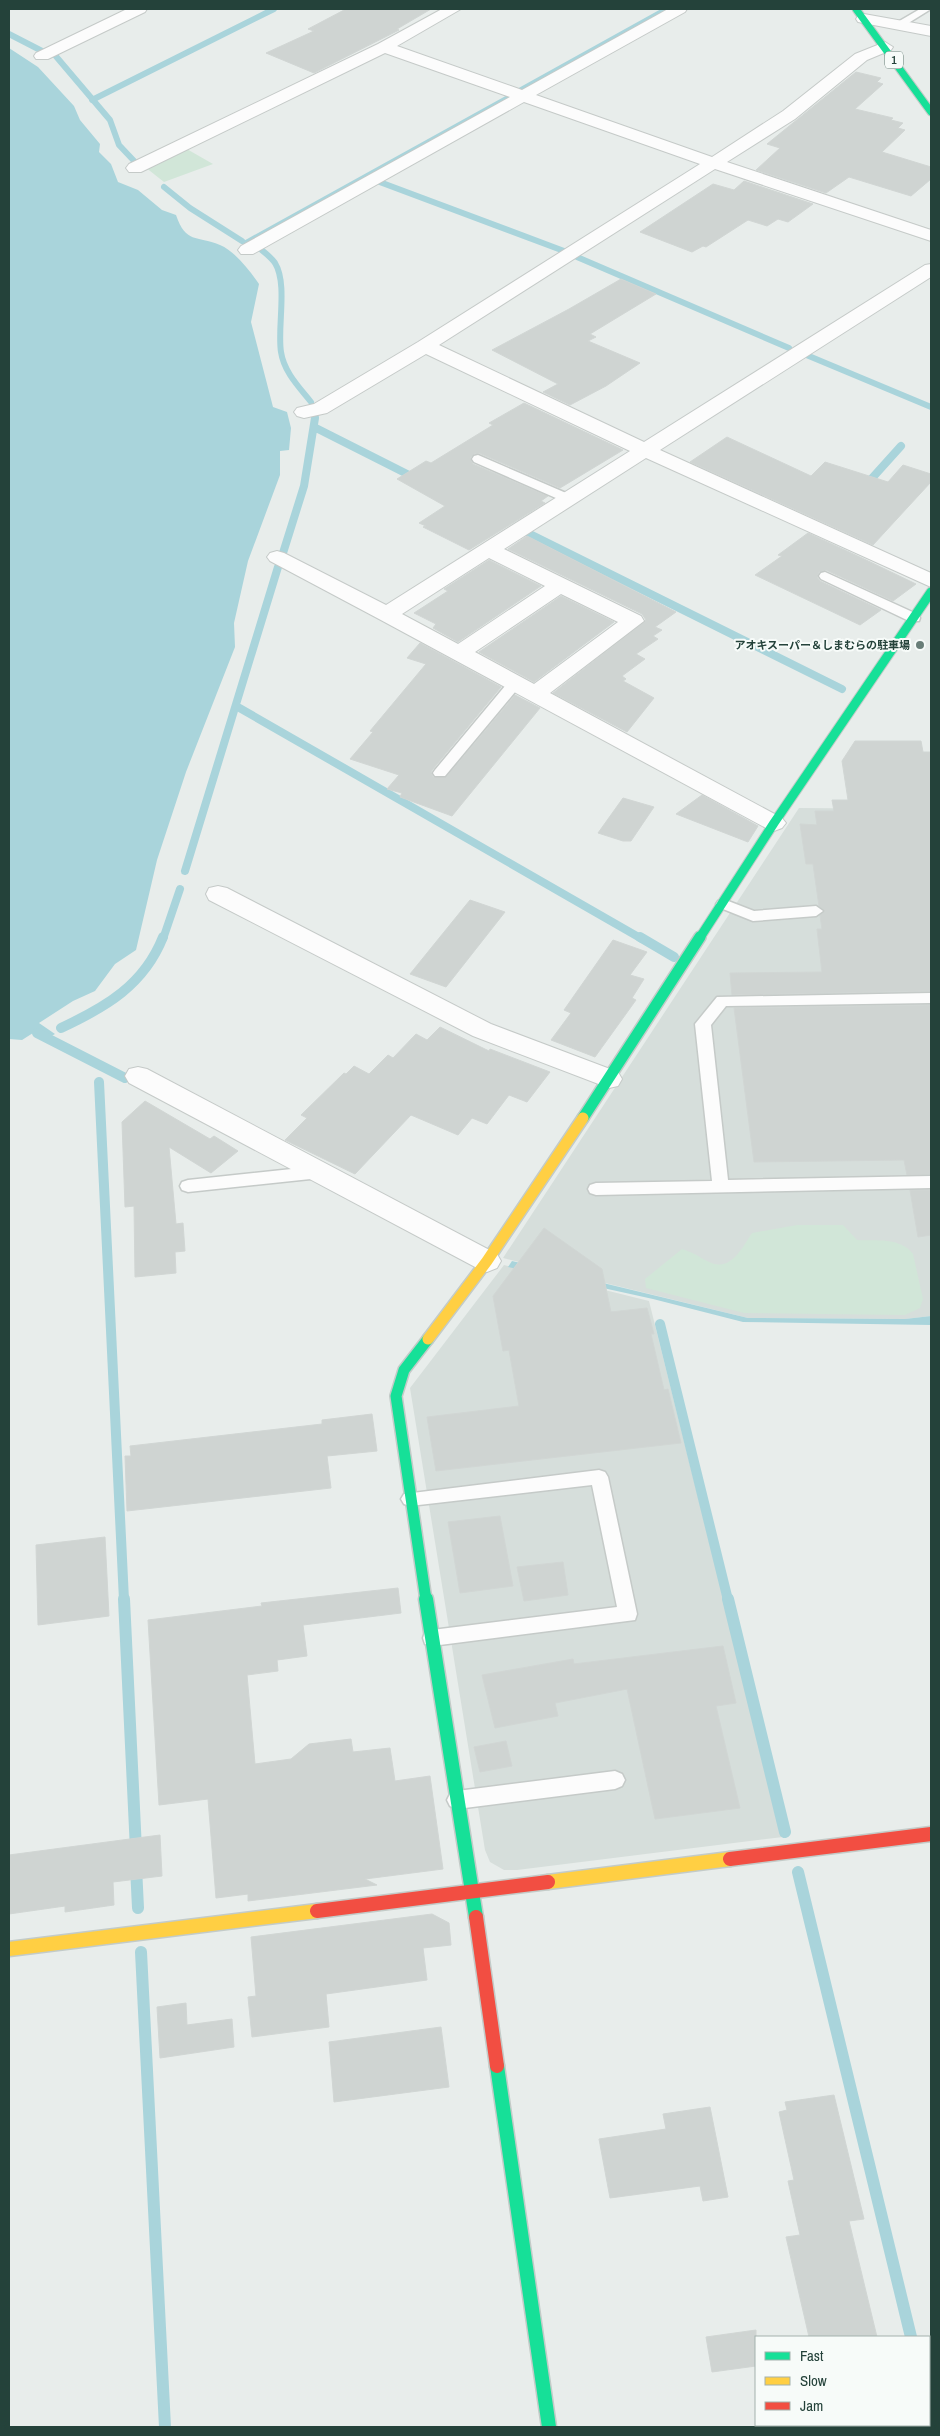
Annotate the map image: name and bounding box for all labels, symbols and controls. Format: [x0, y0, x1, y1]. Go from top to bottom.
road number: 1 [885, 52, 903, 68]
place label: アオキスーパー＆しまむらの駐車場 [734, 638, 910, 652]
marker: アオキスーパー＆しまむらの駐車場 [914, 639, 926, 651]
legend [755, 2336, 930, 2426]
text: Fast [800, 2345, 824, 2366]
text: Slow [800, 2370, 827, 2391]
text: Jam [800, 2395, 823, 2416]

